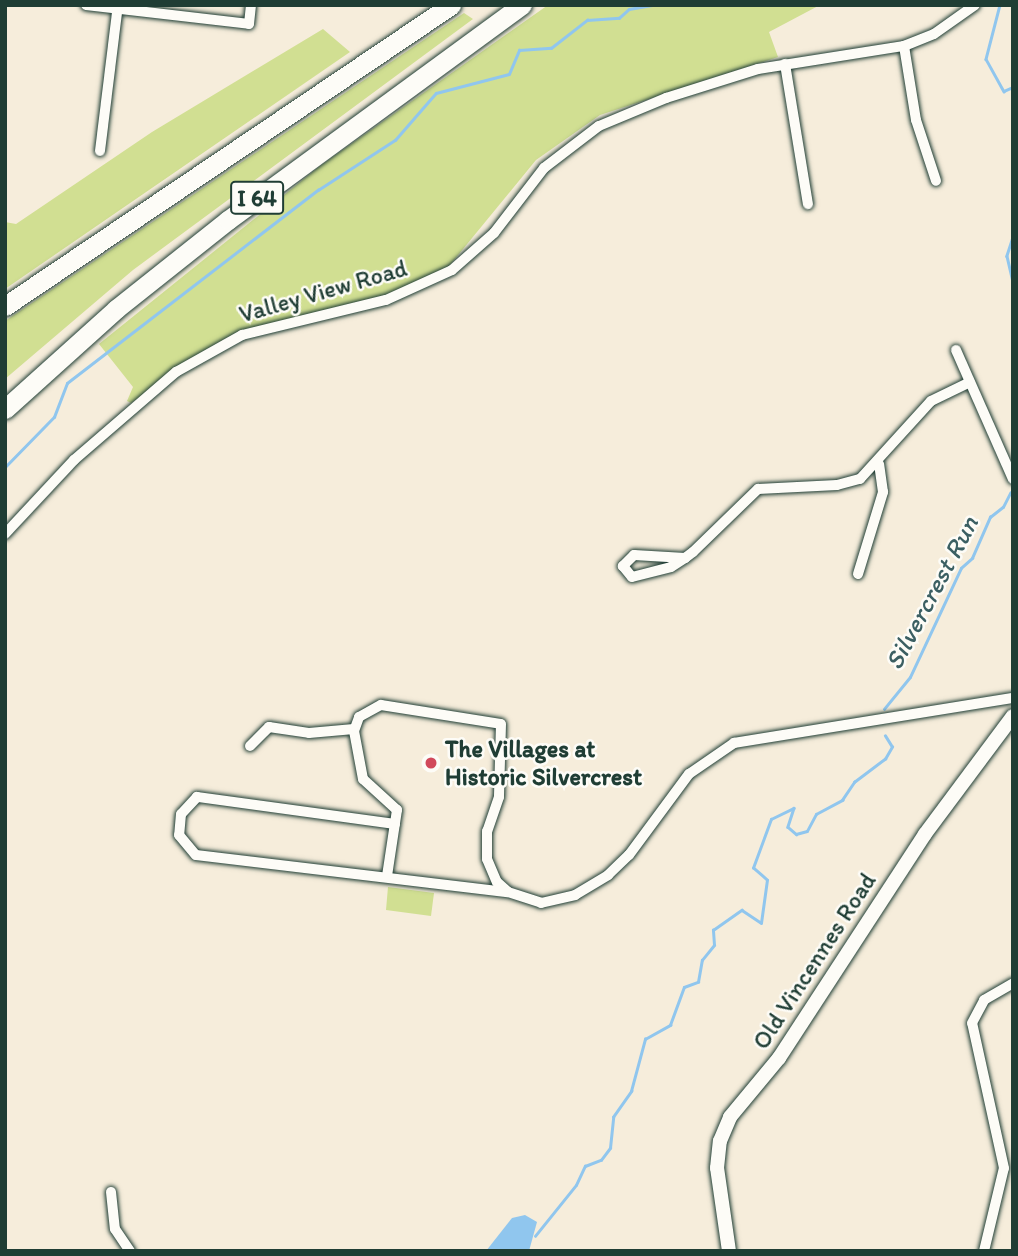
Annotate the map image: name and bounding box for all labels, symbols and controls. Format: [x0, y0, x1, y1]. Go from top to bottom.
road number: I 64 [229, 178, 285, 218]
street label: Valley View Road [236, 253, 410, 329]
water label: Silvercrest Run [878, 511, 986, 675]
place label: The Villages at Historic Silvercrest [445, 735, 642, 791]
marker: The Villages at Historic Silvercrest [423, 755, 439, 771]
street label: Old Vincennes Road [746, 867, 882, 1055]

